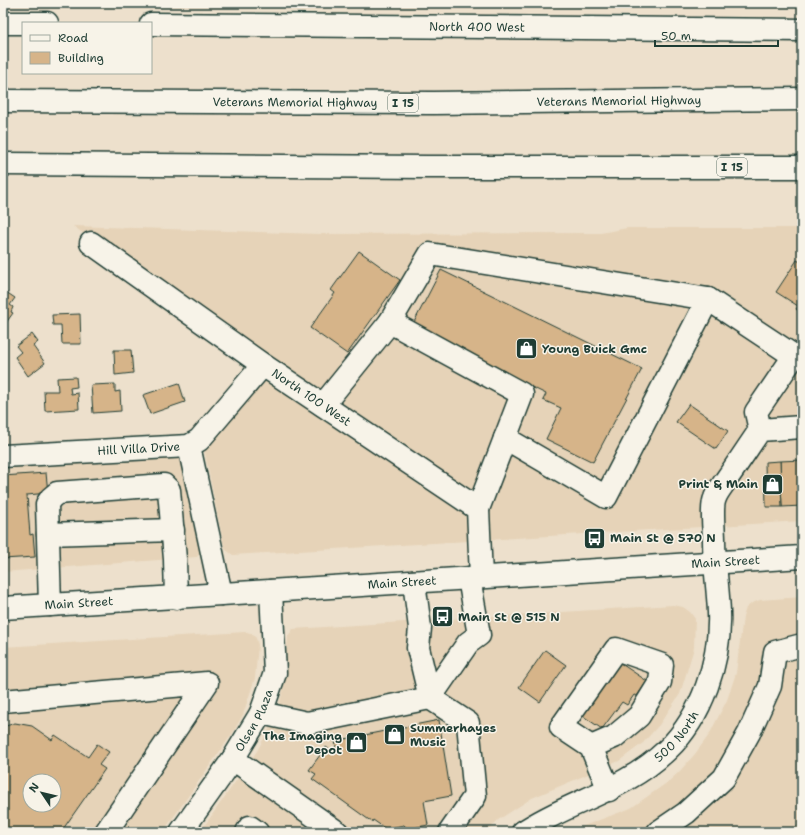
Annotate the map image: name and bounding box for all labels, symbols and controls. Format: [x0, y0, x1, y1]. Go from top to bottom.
street label: North 400 West [429, 19, 525, 35]
legend [22, 22, 152, 74]
scale bar [655, 22, 778, 48]
text: 50 m [661, 28, 691, 44]
text: Road [58, 30, 89, 46]
text: Building [58, 50, 104, 66]
street label: Veterans Memorial Highway [536, 92, 702, 110]
street label: Veterans Memorial Highway [212, 94, 378, 111]
road number: I 15 [388, 94, 418, 112]
road number: I 15 [717, 158, 747, 176]
shop icon: Young Buick Gmc [514, 336, 540, 362]
place label: Young Buick Gmc [542, 341, 647, 357]
street label: North 100 West [268, 365, 354, 430]
street label: Hill Villa Drive [97, 438, 181, 459]
shop icon: Print & Main [760, 471, 786, 497]
place label: Print & Main [678, 476, 758, 492]
bus stop icon: Main St @ 570 N [581, 525, 607, 551]
place label: Main St @ 570 N [610, 530, 716, 546]
street label: Main Street [691, 552, 760, 572]
street label: Main Street [367, 572, 437, 593]
street label: Main Street [44, 593, 114, 613]
bus stop icon: Main St @ 515 N [429, 604, 455, 630]
place label: Main St @ 515 N [458, 609, 560, 625]
street label: Olsen Plaza [231, 686, 277, 755]
street label: 500 North [651, 708, 702, 766]
place label: Summerhayes Music [410, 720, 496, 750]
shop icon: Summerhayes Music [382, 722, 408, 748]
place label: The Imaging Depot [263, 728, 342, 758]
shop icon: The Imaging Depot [344, 730, 370, 756]
north arrow [22, 773, 62, 813]
text: N [26, 779, 43, 795]

